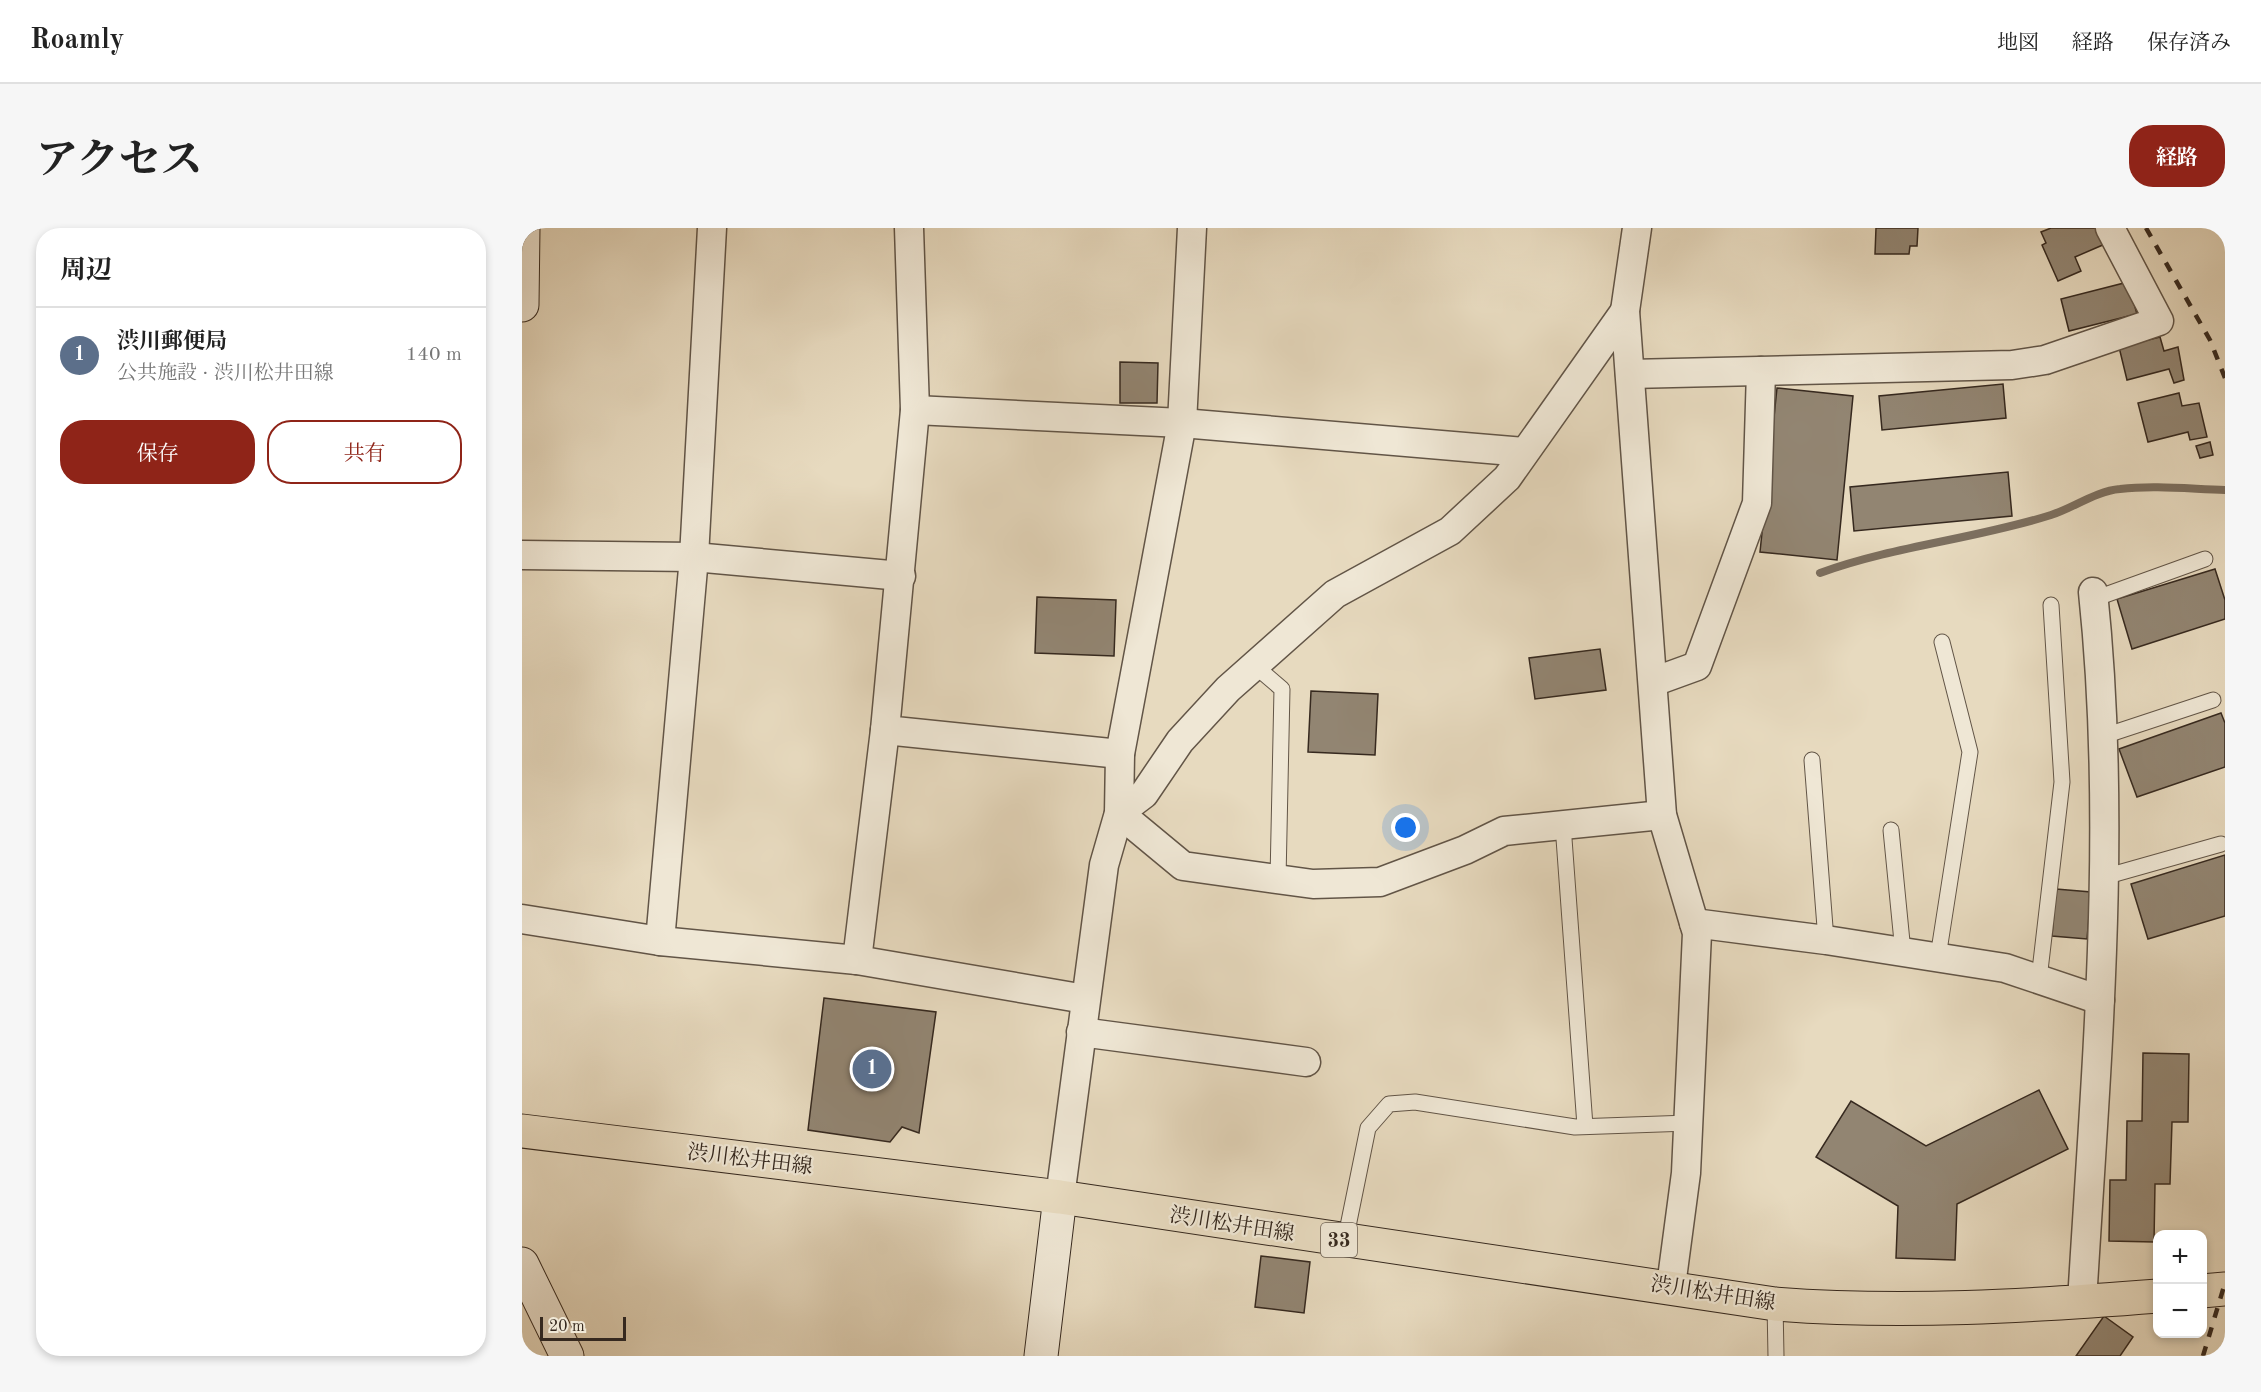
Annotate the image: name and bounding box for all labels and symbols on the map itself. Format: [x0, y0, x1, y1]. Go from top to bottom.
your location [1391, 813, 1420, 842]
pin: 1 [852, 1046, 892, 1092]
street label: 渋川松井田線 [686, 1140, 814, 1179]
street label: 渋川松井田線 [1168, 1203, 1296, 1246]
road number: 33 [1321, 1223, 1357, 1257]
street label: 渋川松井田線 [1649, 1272, 1777, 1315]
scale bar [540, 1314, 626, 1342]

